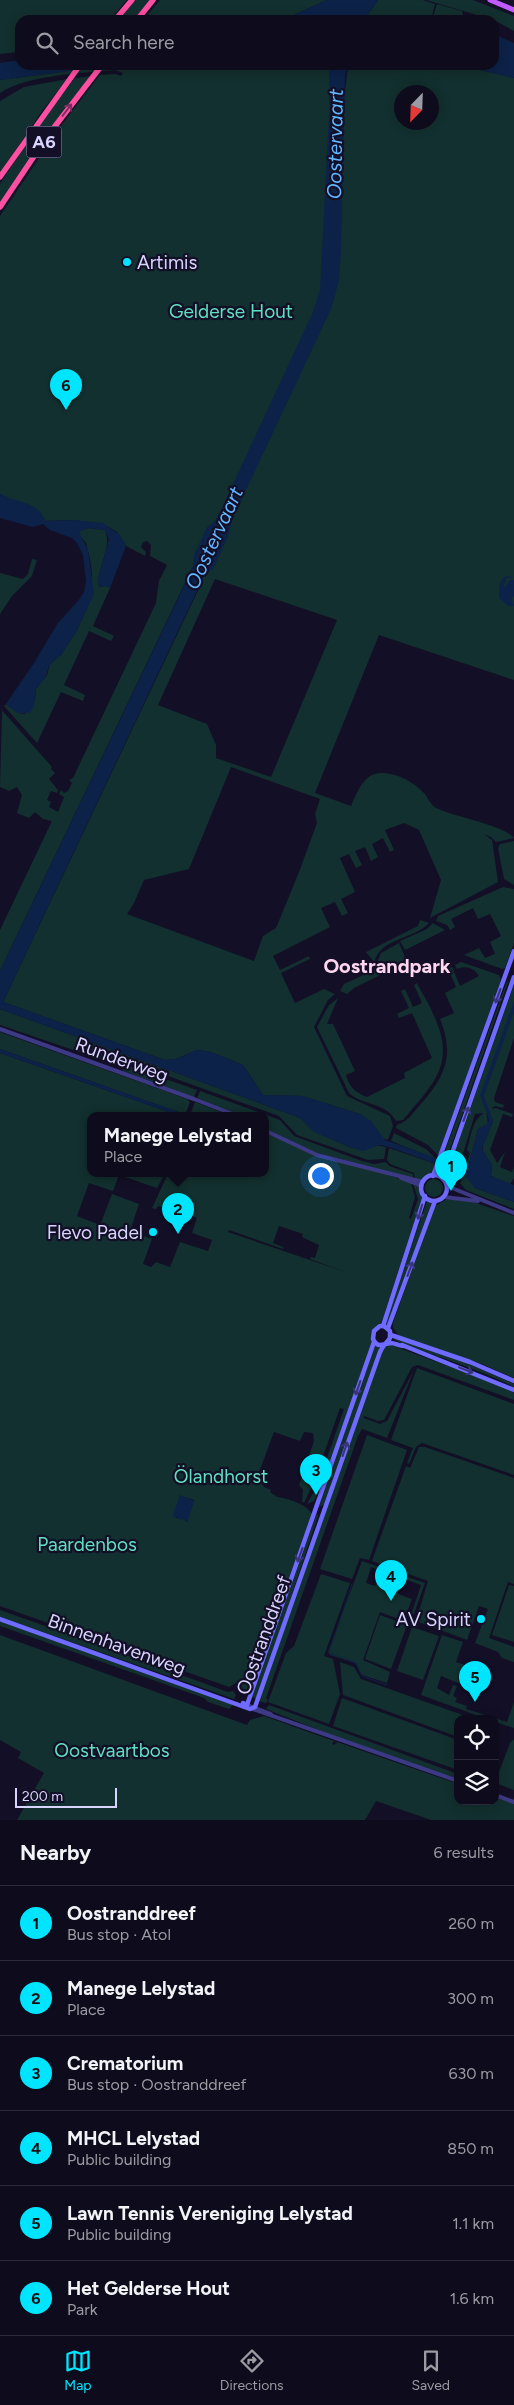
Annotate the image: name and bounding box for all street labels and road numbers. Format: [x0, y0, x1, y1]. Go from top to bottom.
road number: A6 [27, 126, 62, 158]
street label: Runderweg [72, 1032, 171, 1087]
street label: Oostranddreef [231, 1573, 296, 1698]
street label: Binnenhavenweg [45, 1609, 189, 1680]

